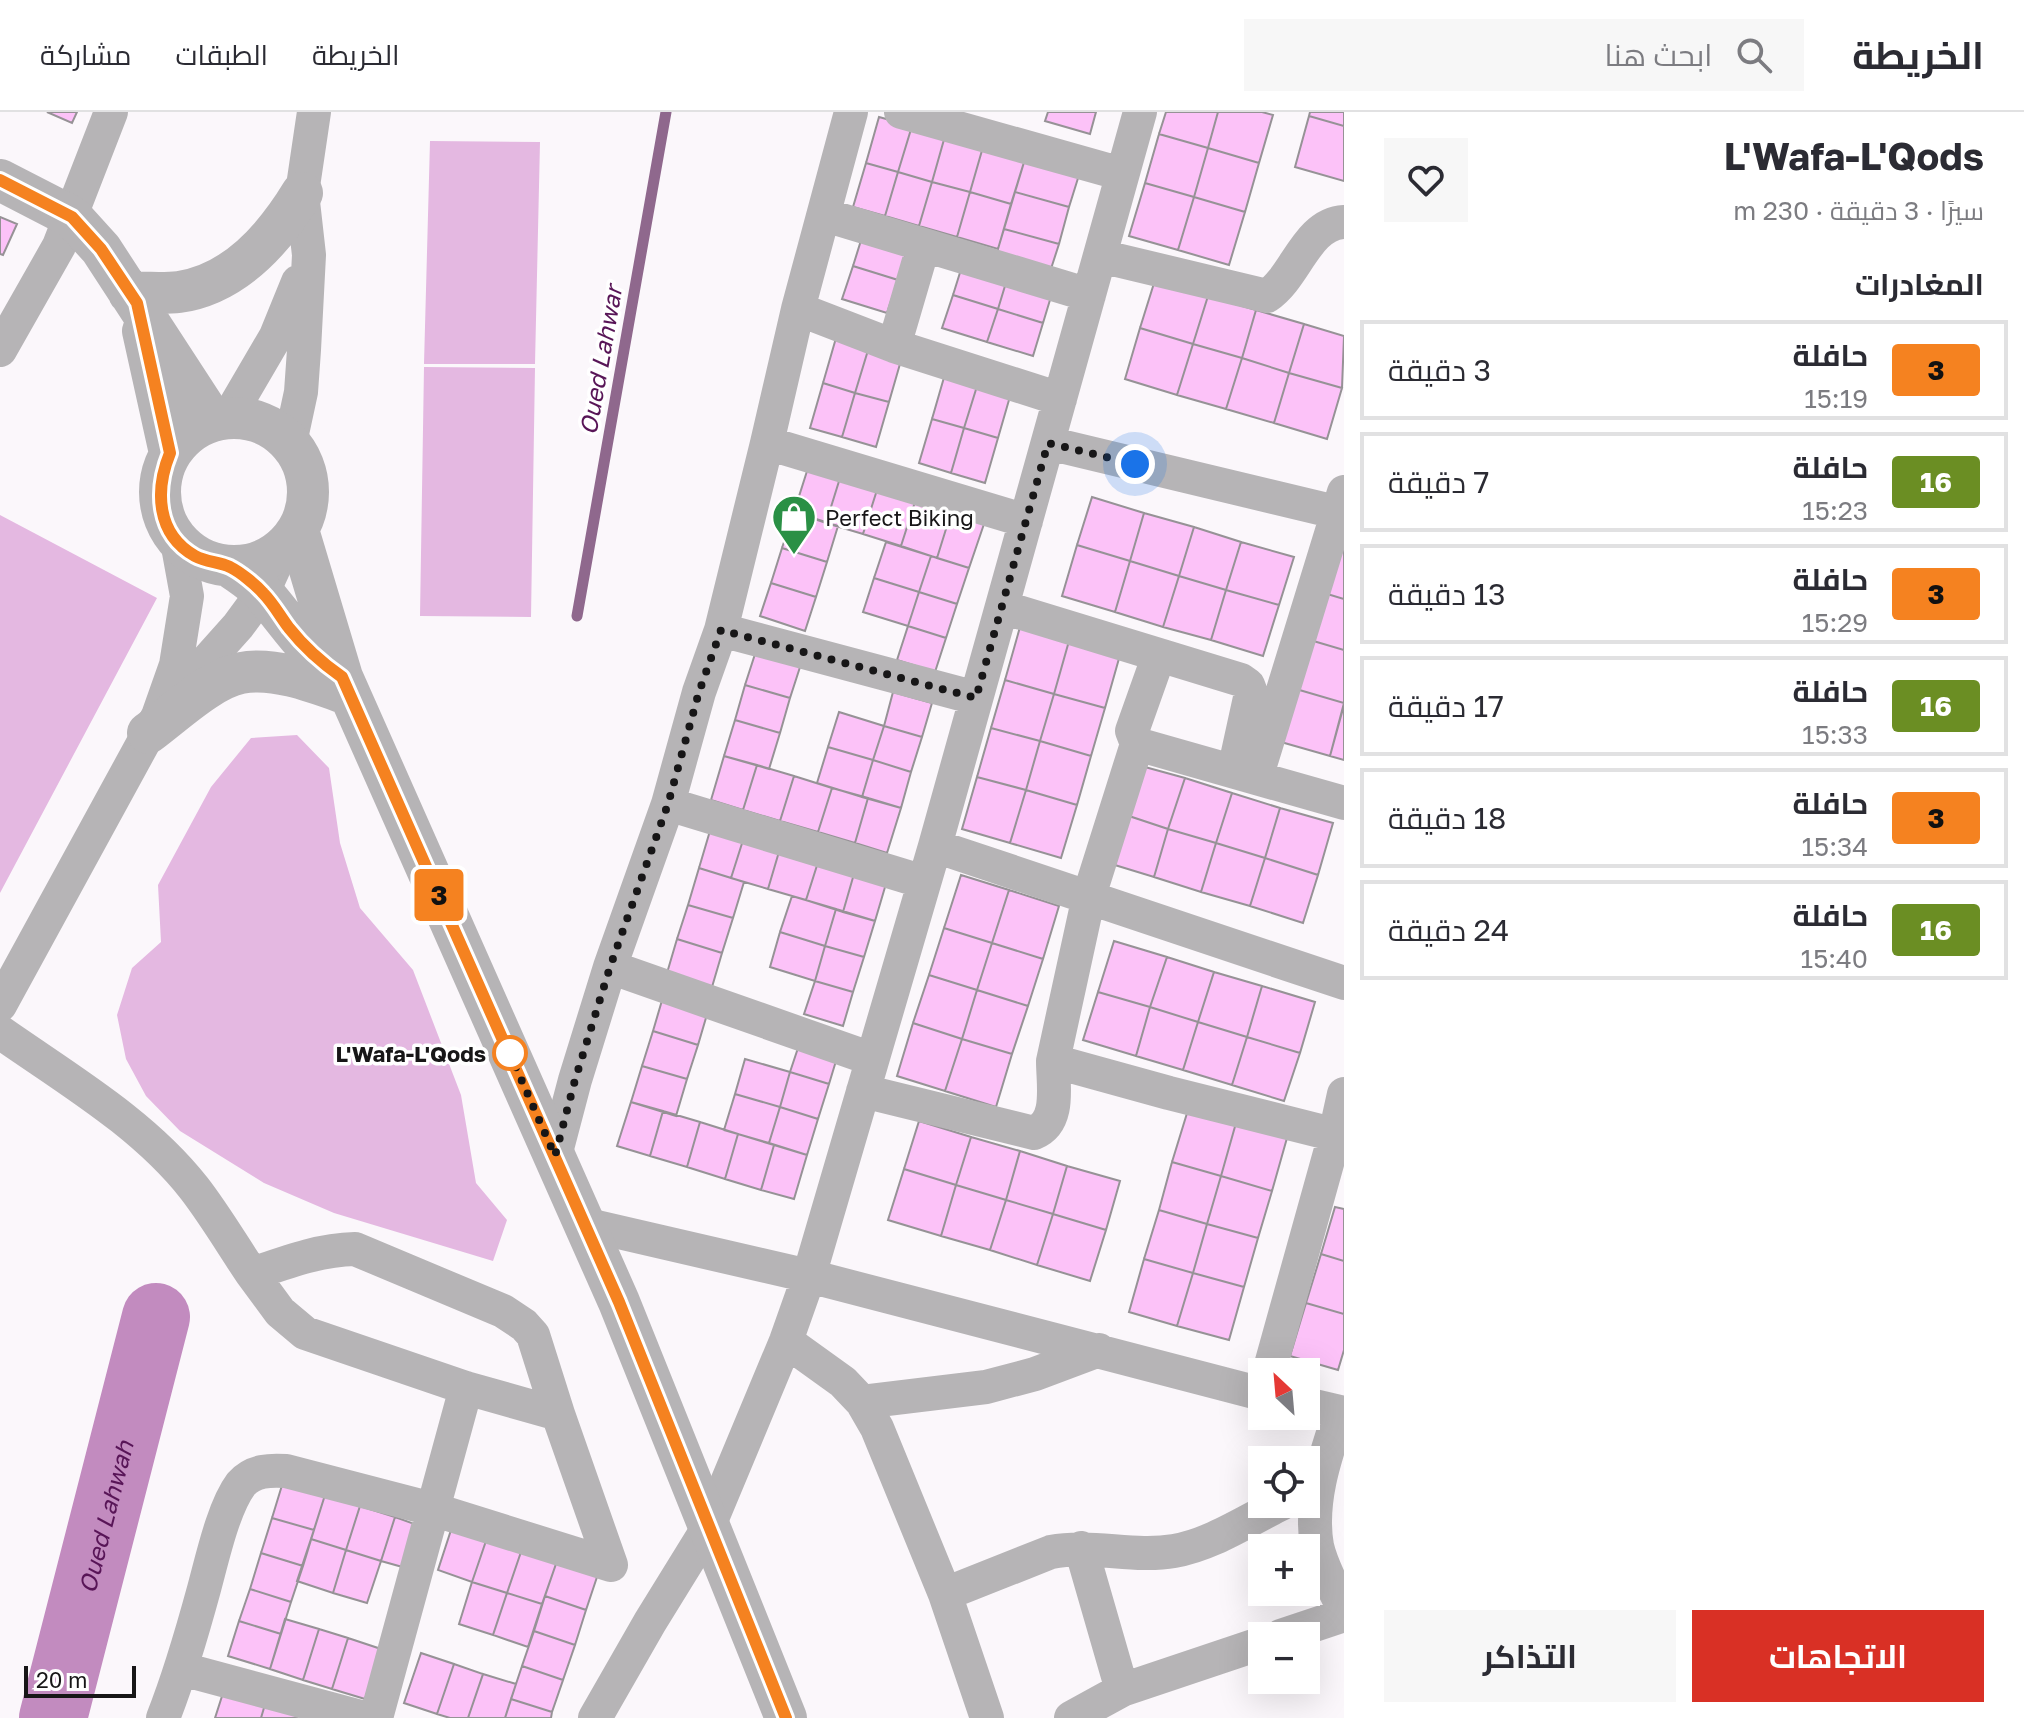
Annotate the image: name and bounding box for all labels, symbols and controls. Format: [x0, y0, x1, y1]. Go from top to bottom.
search box [1244, 19, 1804, 91]
text: الخريطة [1852, 32, 1984, 77]
icon: search [1732, 33, 1776, 77]
text: ابحث هنا [1605, 37, 1712, 73]
text: مشاركة [40, 38, 131, 71]
text: الطبقات [175, 38, 268, 71]
text: الخريطة [312, 38, 399, 71]
text: L'Wafa-L'Qods [1724, 133, 1984, 178]
button: heart [1384, 138, 1468, 222]
text: سيرًا · 3 دقيقة · 230 m [1733, 195, 1984, 226]
text: المغادرات [1855, 266, 1984, 302]
water label: Oued Lahwar [573, 280, 628, 437]
text: حافلة [1793, 337, 1868, 373]
text: 3 دقيقة [1388, 352, 1491, 388]
text: 3 [1927, 353, 1945, 386]
text: 15:19 [1804, 383, 1868, 414]
your location [1115, 444, 1155, 484]
text: حافلة [1793, 449, 1868, 485]
text: 7 دقيقة [1388, 464, 1489, 500]
text: 16 [1920, 465, 1952, 498]
shop icon: Perfect Biking [770, 493, 818, 556]
text: 15:23 [1802, 495, 1868, 526]
place label: Perfect Biking [825, 504, 974, 531]
text: حافلة [1793, 561, 1868, 597]
text: 13 دقيقة [1388, 576, 1506, 612]
text: 3 [1927, 577, 1945, 610]
text: 15:29 [1802, 607, 1868, 638]
text: حافلة [1793, 673, 1868, 709]
text: 17 دقيقة [1388, 688, 1504, 724]
text: 16 [1920, 689, 1952, 722]
text: 15:33 [1802, 719, 1868, 750]
text: حافلة [1793, 785, 1868, 821]
text: 18 دقيقة [1388, 800, 1506, 836]
text: 3 [1927, 801, 1945, 834]
text: 15:34 [1801, 831, 1868, 862]
line badge: 3 [413, 869, 465, 921]
text: 3 [430, 878, 448, 911]
text: حافلة [1793, 897, 1868, 933]
text: 24 دقيقة [1388, 912, 1509, 948]
text: 16 [1920, 913, 1952, 946]
text: 15:40 [1801, 943, 1868, 974]
marker: L'Wafa-L'Qods [493, 1036, 527, 1070]
place label: L'Wafa-L'Qods [335, 1040, 486, 1067]
north arrow [1248, 1358, 1320, 1430]
map controls [1248, 1358, 1320, 1694]
water label: Oued Lahwah [71, 1436, 139, 1596]
button: locate [1248, 1446, 1320, 1518]
button: + [1248, 1534, 1320, 1606]
button: التذاكر [1384, 1610, 1676, 1702]
button: الاتجاهات [1692, 1610, 1984, 1702]
button: − [1248, 1622, 1320, 1694]
scale bar [24, 1662, 136, 1698]
text: 20 m [36, 1666, 87, 1693]

